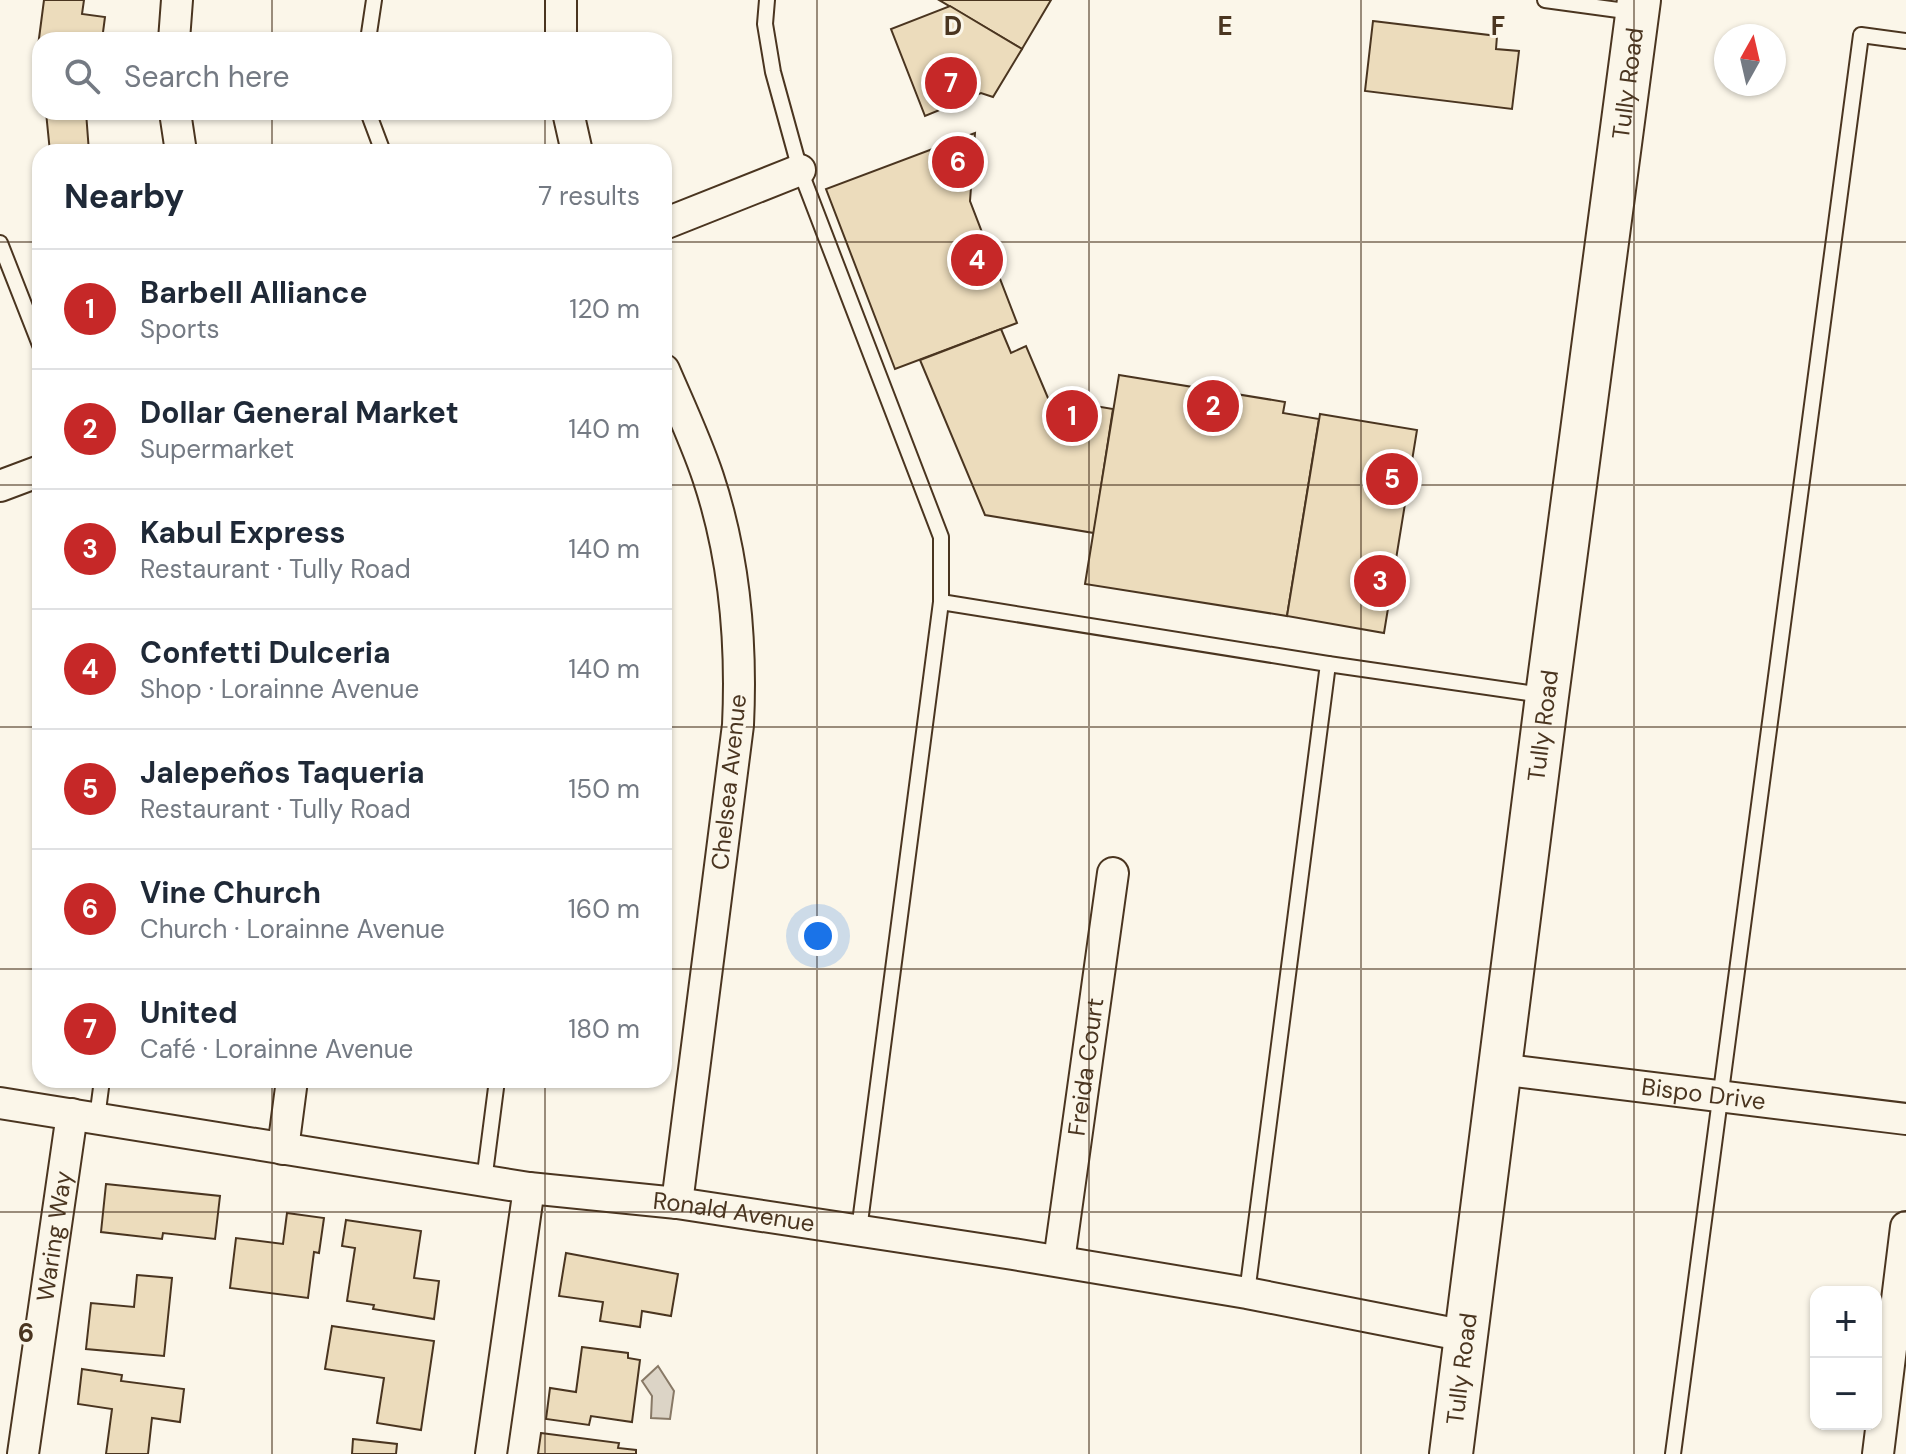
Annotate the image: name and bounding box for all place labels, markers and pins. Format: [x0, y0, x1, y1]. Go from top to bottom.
pin: 7 [925, 53, 977, 113]
pin: 6 [932, 132, 984, 192]
pin: 4 [951, 230, 1003, 290]
pin: 2 [1187, 376, 1239, 436]
pin: 1 [1046, 386, 1098, 446]
pin: 5 [1366, 449, 1418, 509]
pin: 3 [1354, 551, 1406, 611]

